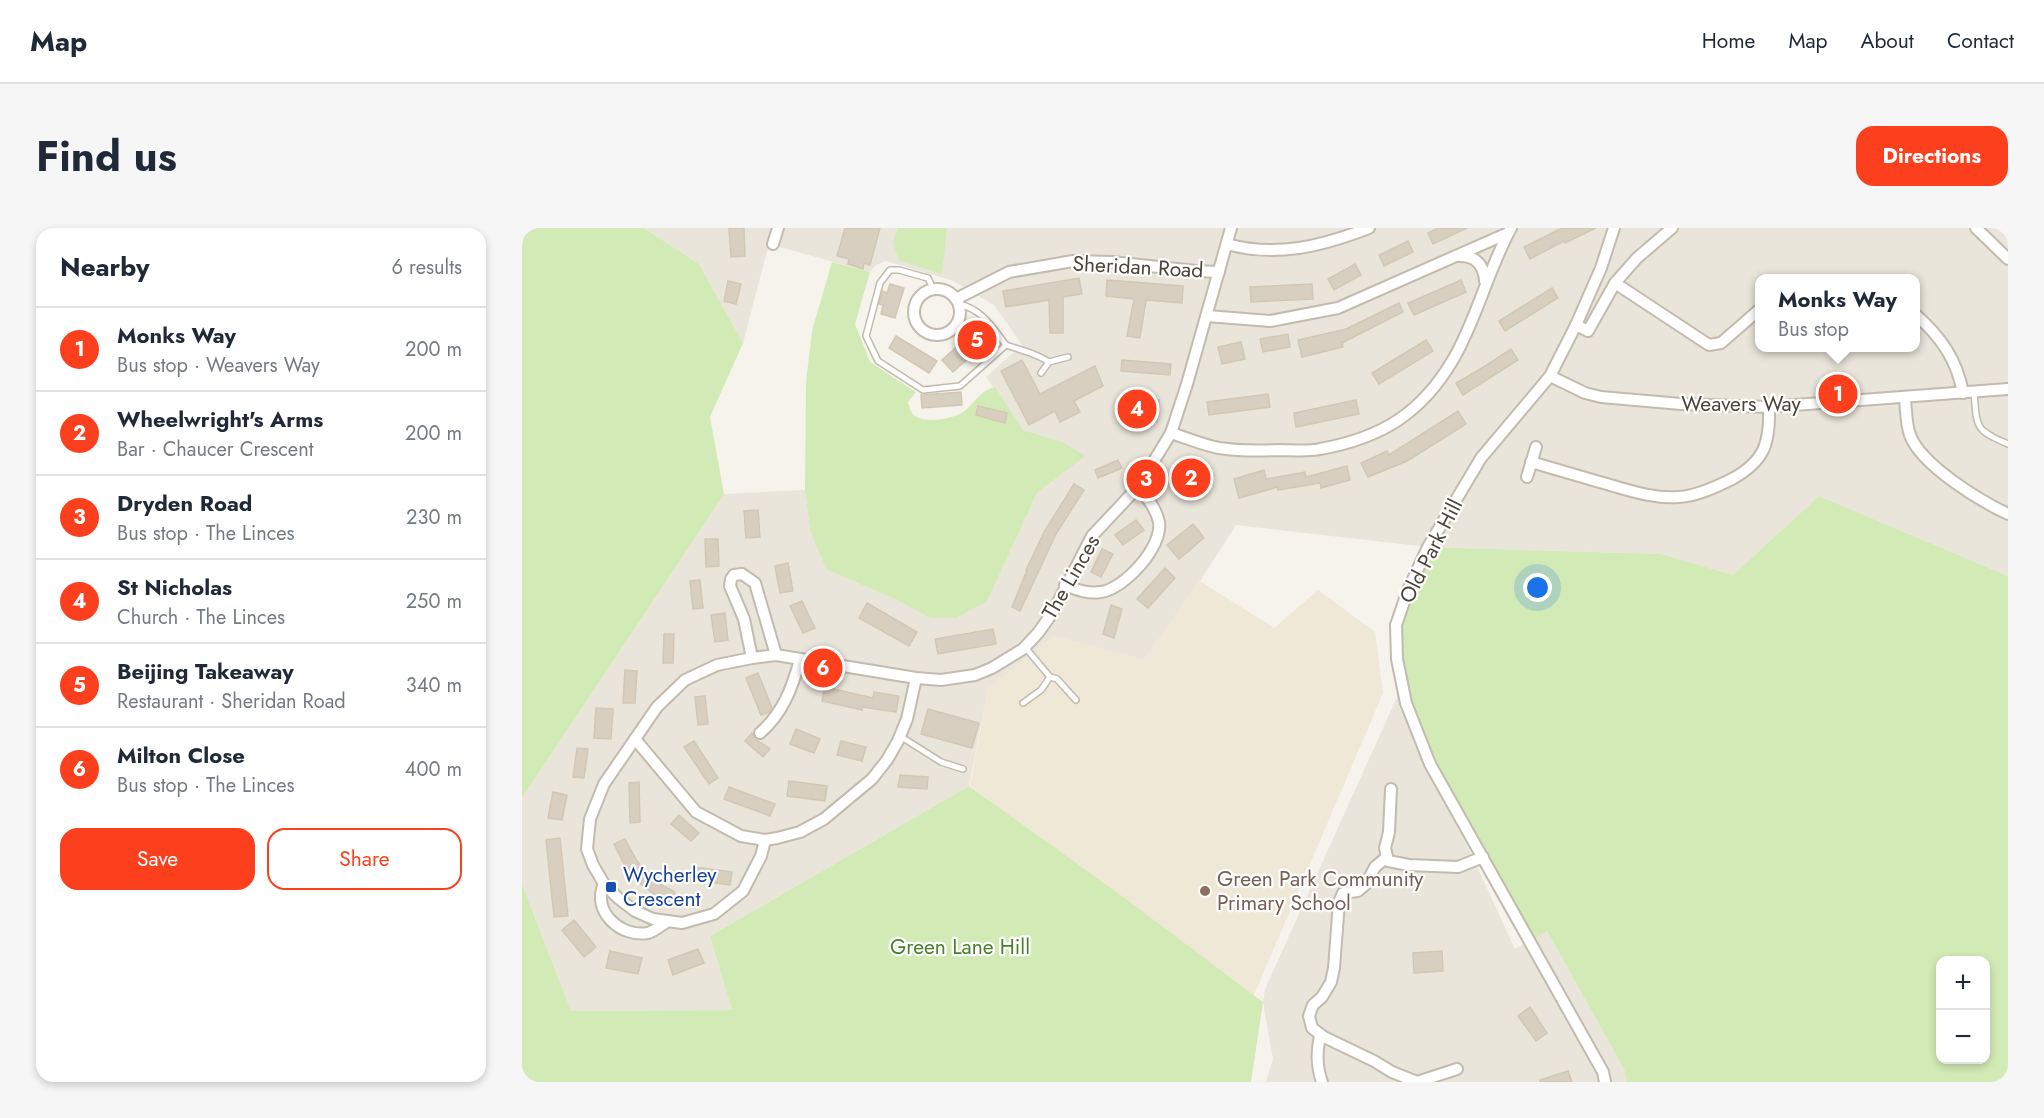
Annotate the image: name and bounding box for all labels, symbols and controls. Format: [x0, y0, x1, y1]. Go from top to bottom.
text: Map [30, 21, 87, 62]
text: Home [1702, 26, 1755, 56]
text: Map [1788, 26, 1828, 56]
text: About [1861, 26, 1914, 56]
text: Contact [1947, 26, 2014, 56]
text: Find us [36, 126, 177, 187]
button: Directions [1856, 126, 2008, 186]
text: Nearby [60, 248, 149, 286]
street label: Sheridan Road [1072, 249, 1204, 285]
text: 6 results [392, 253, 462, 282]
popup [1755, 274, 1920, 352]
text: Monks Way [1778, 283, 1897, 315]
text: Bus stop [1778, 315, 1849, 344]
pin: 5 [958, 318, 996, 362]
text: Monks Way [117, 319, 236, 351]
text: 1 [74, 335, 85, 364]
text: 200 m [405, 335, 462, 364]
text: Bus stop · Weavers Way [117, 351, 320, 380]
pin: 1 [1818, 372, 1858, 416]
pin: 4 [1118, 386, 1156, 432]
street label: Weavers Way [1681, 389, 1802, 419]
text: Wheelwright's Arms [117, 403, 323, 435]
text: 2 [73, 419, 86, 448]
text: 200 m [405, 419, 462, 448]
text: Bar · Chaucer Crescent [117, 435, 313, 464]
pin: 3 [1126, 456, 1166, 502]
pin: 2 [1172, 456, 1210, 500]
text: Dryden Road [117, 487, 252, 519]
street label: Old Park Hill [1392, 494, 1470, 608]
text: 3 [73, 503, 86, 532]
text: 230 m [406, 503, 462, 532]
text: Bus stop · The Linces [117, 519, 295, 548]
street label: The Linces [1035, 529, 1107, 625]
text: St Nicholas [117, 571, 232, 603]
your location [1523, 573, 1552, 602]
text: 4 [73, 587, 86, 616]
text: 250 m [406, 587, 462, 616]
text: Church · The Linces [117, 603, 285, 632]
pin: 6 [804, 646, 842, 690]
text: Beijing Takeaway [117, 655, 294, 687]
text: 5 [73, 671, 86, 700]
text: 340 m [406, 671, 462, 700]
text: Restaurant · Sheridan Road [117, 687, 346, 716]
text: Milton Close [117, 739, 245, 771]
text: 6 [73, 755, 86, 784]
text: 400 m [405, 755, 462, 784]
text: Bus stop · The Linces [117, 771, 295, 800]
button: Save [60, 828, 255, 890]
button: Share [267, 828, 462, 890]
place label: Wycherley Crescent [623, 860, 717, 914]
place label: Green Park Community Primary School [1217, 864, 1424, 918]
marker: Wycherley Crescent [604, 880, 618, 894]
marker: Green Park Community Primary School [1198, 884, 1212, 898]
park label: Green Lane Hill [890, 932, 1030, 962]
map controls [1936, 956, 1990, 1064]
button: + [1936, 956, 1990, 1010]
button: − [1936, 1010, 1990, 1064]

